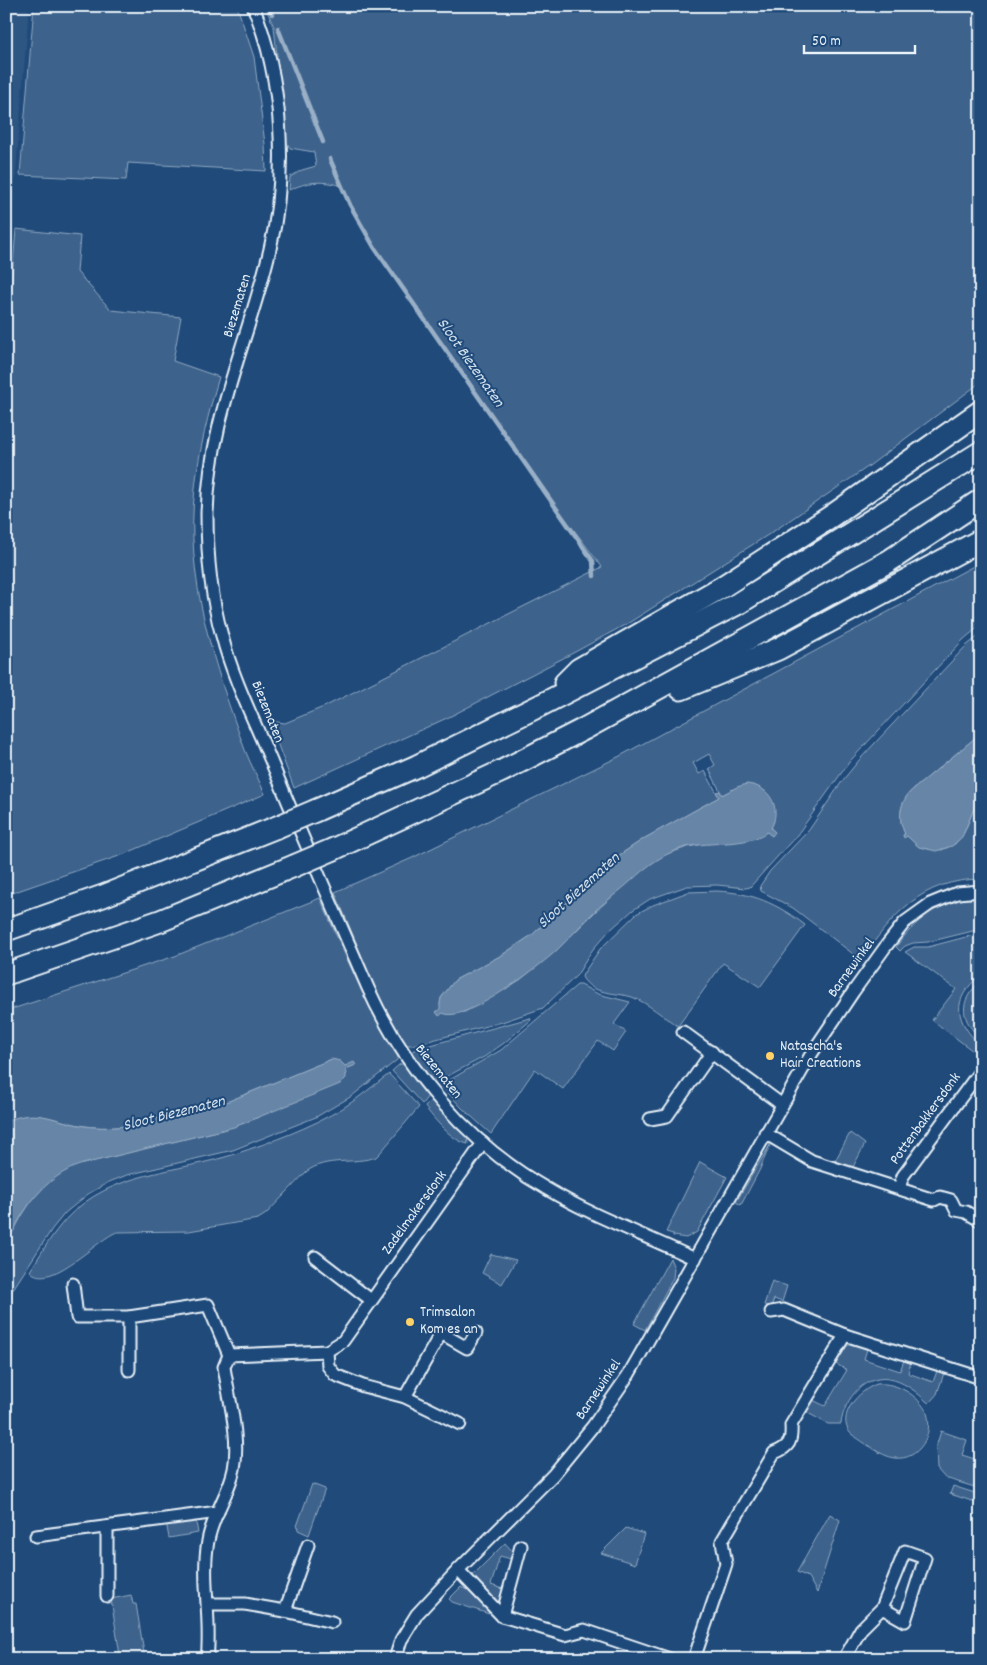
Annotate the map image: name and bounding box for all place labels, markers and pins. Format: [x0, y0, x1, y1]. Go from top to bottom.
place label: Natascha's Hair Creations [780, 1036, 861, 1075]
marker: Natascha's Hair Creations [764, 1050, 776, 1062]
place label: Trimsalon Kom es an [420, 1302, 478, 1341]
marker: Trimsalon Kom es an [404, 1316, 416, 1328]

